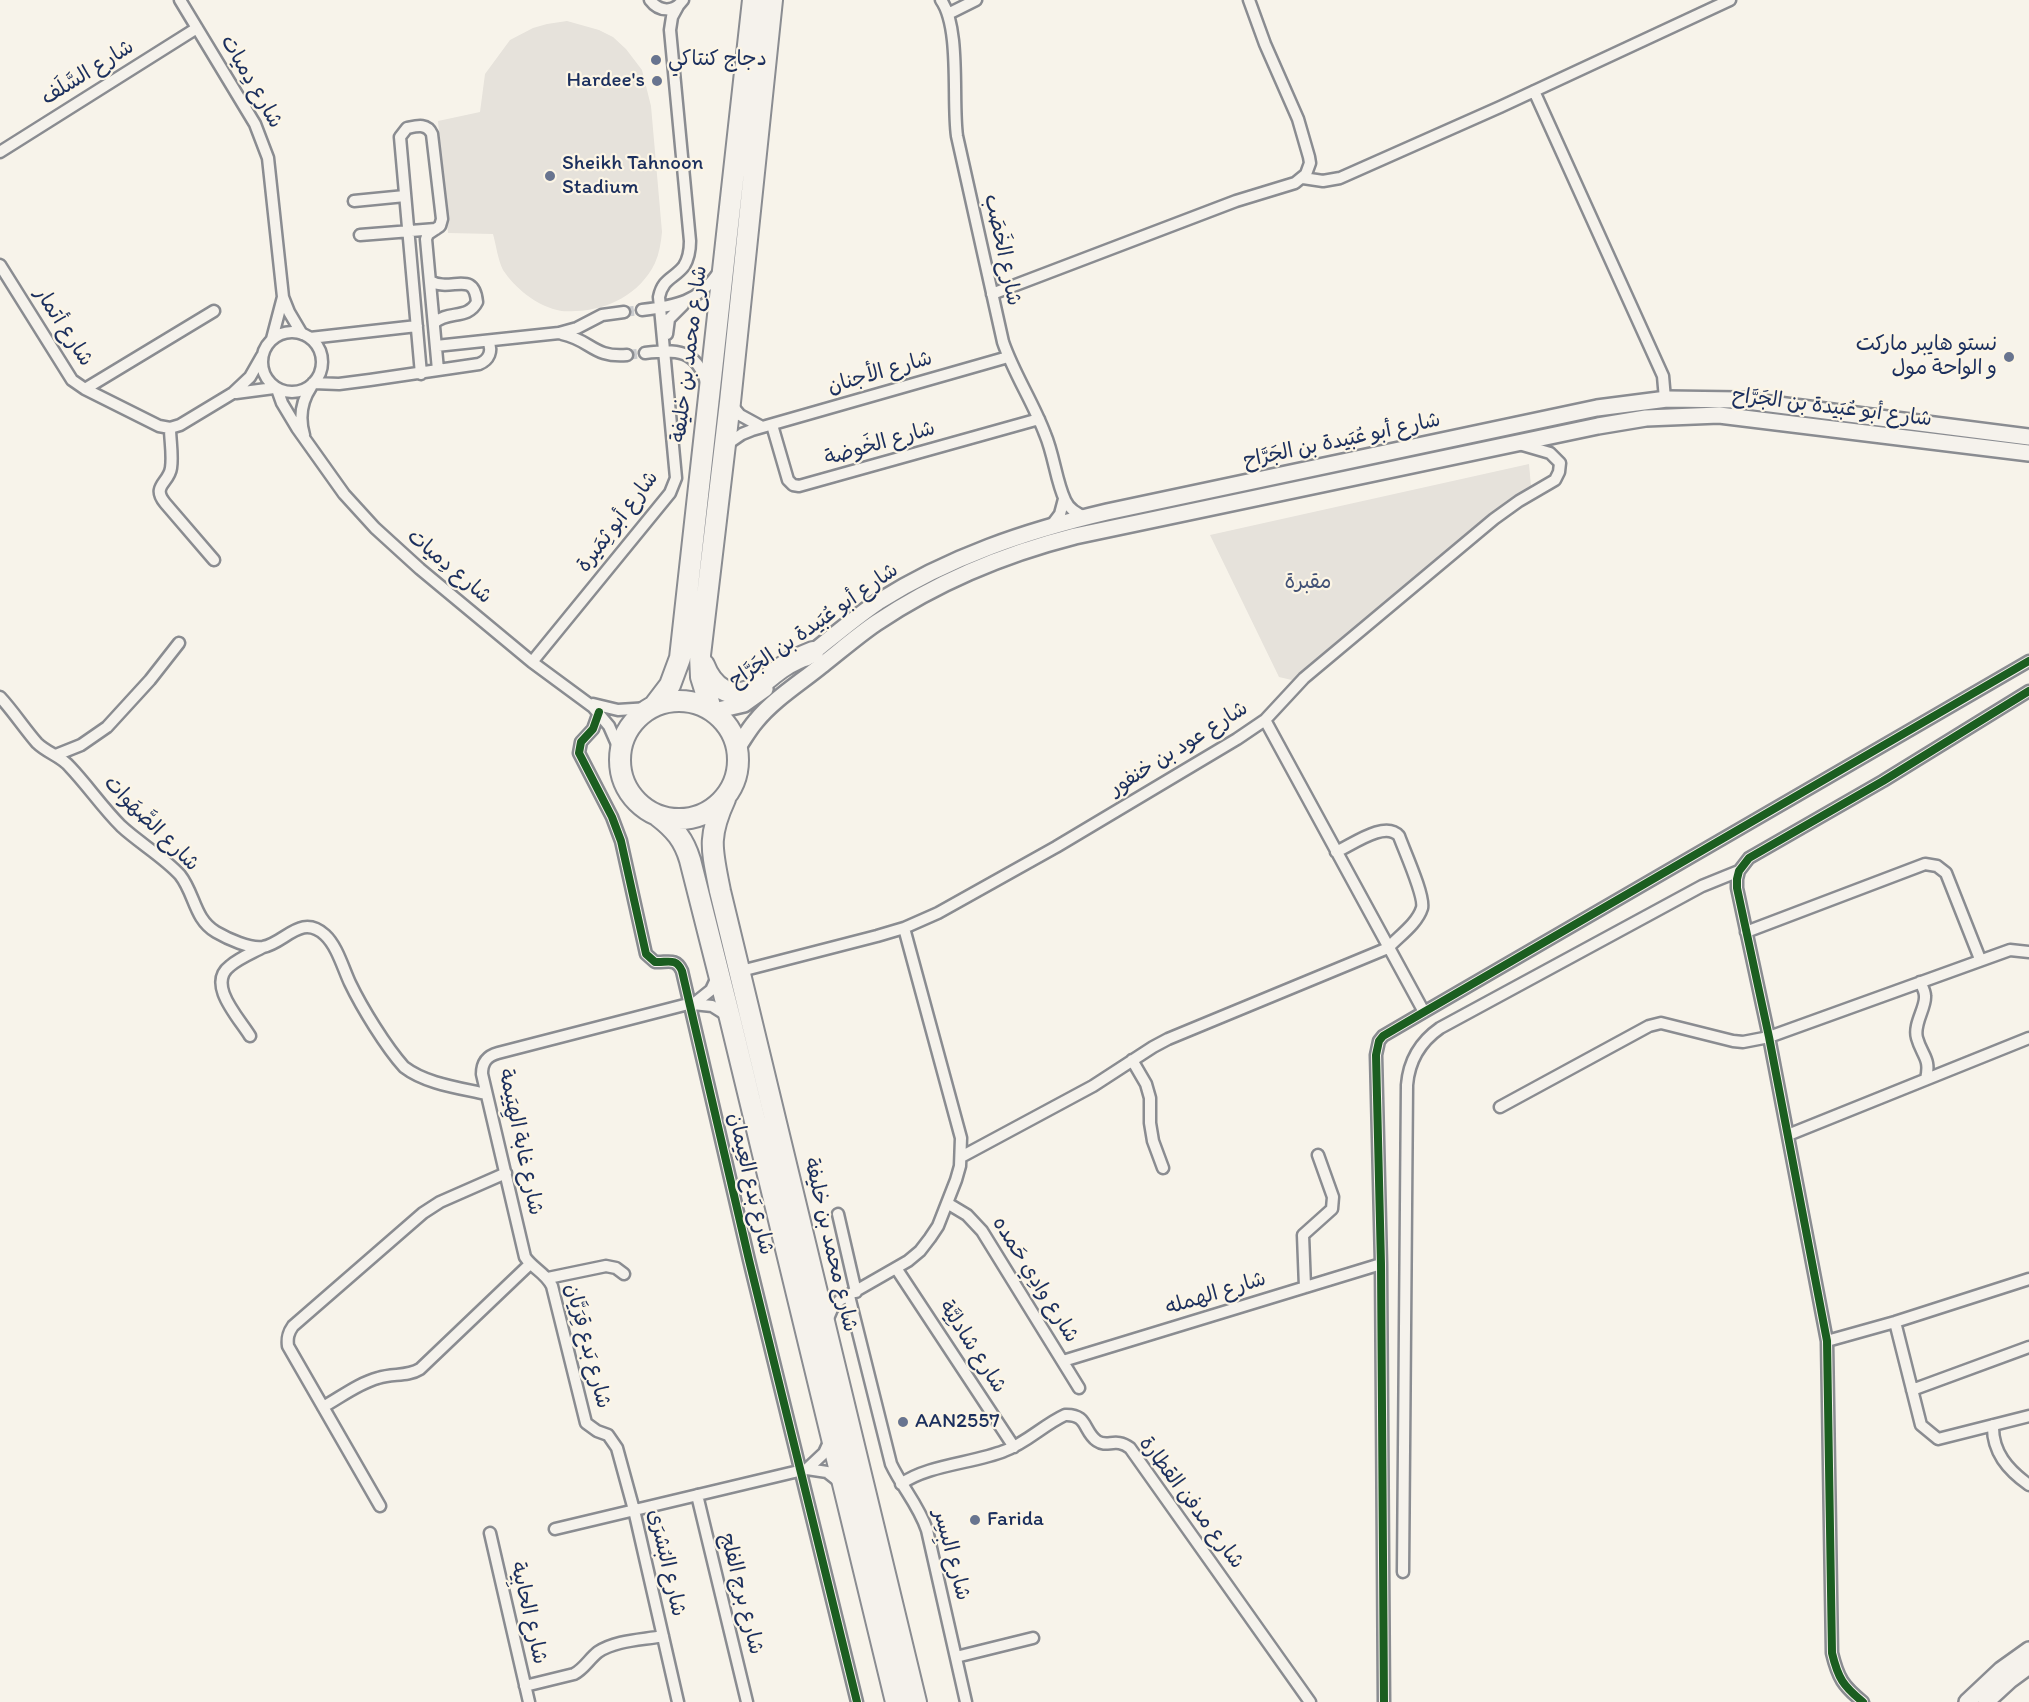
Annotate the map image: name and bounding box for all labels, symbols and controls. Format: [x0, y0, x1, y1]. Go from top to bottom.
street label: شارع دِميات [214, 31, 288, 133]
street label: شارع السَّلَف [37, 35, 139, 111]
place label: دجاج كنتاكي [668, 47, 767, 73]
marker: دجاج كنتاكي [649, 53, 663, 67]
place label: Hardee's [566, 68, 645, 94]
marker: Hardee's [650, 74, 664, 88]
place label: Sheikh Tahnoon Stadium [562, 151, 703, 201]
marker: Sheikh Tahnoon Stadium [543, 169, 557, 183]
street label: شارع الخَصَب [978, 192, 1026, 308]
street label: شارع محمد بن خليفة [667, 264, 713, 444]
street label: شارع أتمار [28, 283, 98, 371]
place label: نستو هايبر ماركت و الواحة مول [1856, 332, 1997, 382]
street label: شارع الأجنان [825, 346, 935, 400]
marker: نستو هايبر ماركت و الواحة مول [2002, 350, 2016, 364]
street label: شارع أبو عُبَيدة بن الجَرَّاح [1731, 383, 1933, 433]
street label: شارع أبو عُبَيدة بن الجَرَّاح [1241, 408, 1443, 474]
street label: شارع الخَوضة [822, 416, 938, 472]
street label: شارع أبو ثِمَيرة [572, 466, 664, 578]
street label: شارع دِميات [401, 524, 497, 610]
street label: شارع أبو عُبَيدة بن الجَرَّاح [724, 558, 904, 694]
park label: مقبرة [1284, 570, 1332, 596]
street label: شارع عود بن خنفور [1105, 696, 1253, 802]
street label: شارع الصَّهَوات [98, 771, 204, 877]
street label: شارع غابة الهِيَيمة [492, 1066, 548, 1218]
street label: شارع بَدع العِيمان [721, 1111, 779, 1257]
street label: شارع محمد بن خليفة [798, 1155, 862, 1335]
street label: شارع وادِي حَمده [986, 1212, 1084, 1348]
street label: شارع الهمله [1163, 1267, 1269, 1321]
street label: شارع بَدع قِرَيَّان [558, 1281, 616, 1411]
street label: شارع شادلِيَّة [933, 1296, 1011, 1398]
place label: AAN2557 [915, 1409, 1000, 1435]
marker: AAN2557 [896, 1415, 910, 1429]
street label: شارع مدفن القطارة [1133, 1432, 1249, 1574]
street label: شارع البُشرَى [641, 1507, 691, 1619]
street label: شارع البِسِر [927, 1507, 975, 1603]
place label: Farida [987, 1507, 1044, 1533]
marker: Farida [968, 1513, 982, 1527]
street label: شارع برج الفلج [714, 1531, 768, 1657]
street label: شارع الحابِية [504, 1559, 552, 1667]

